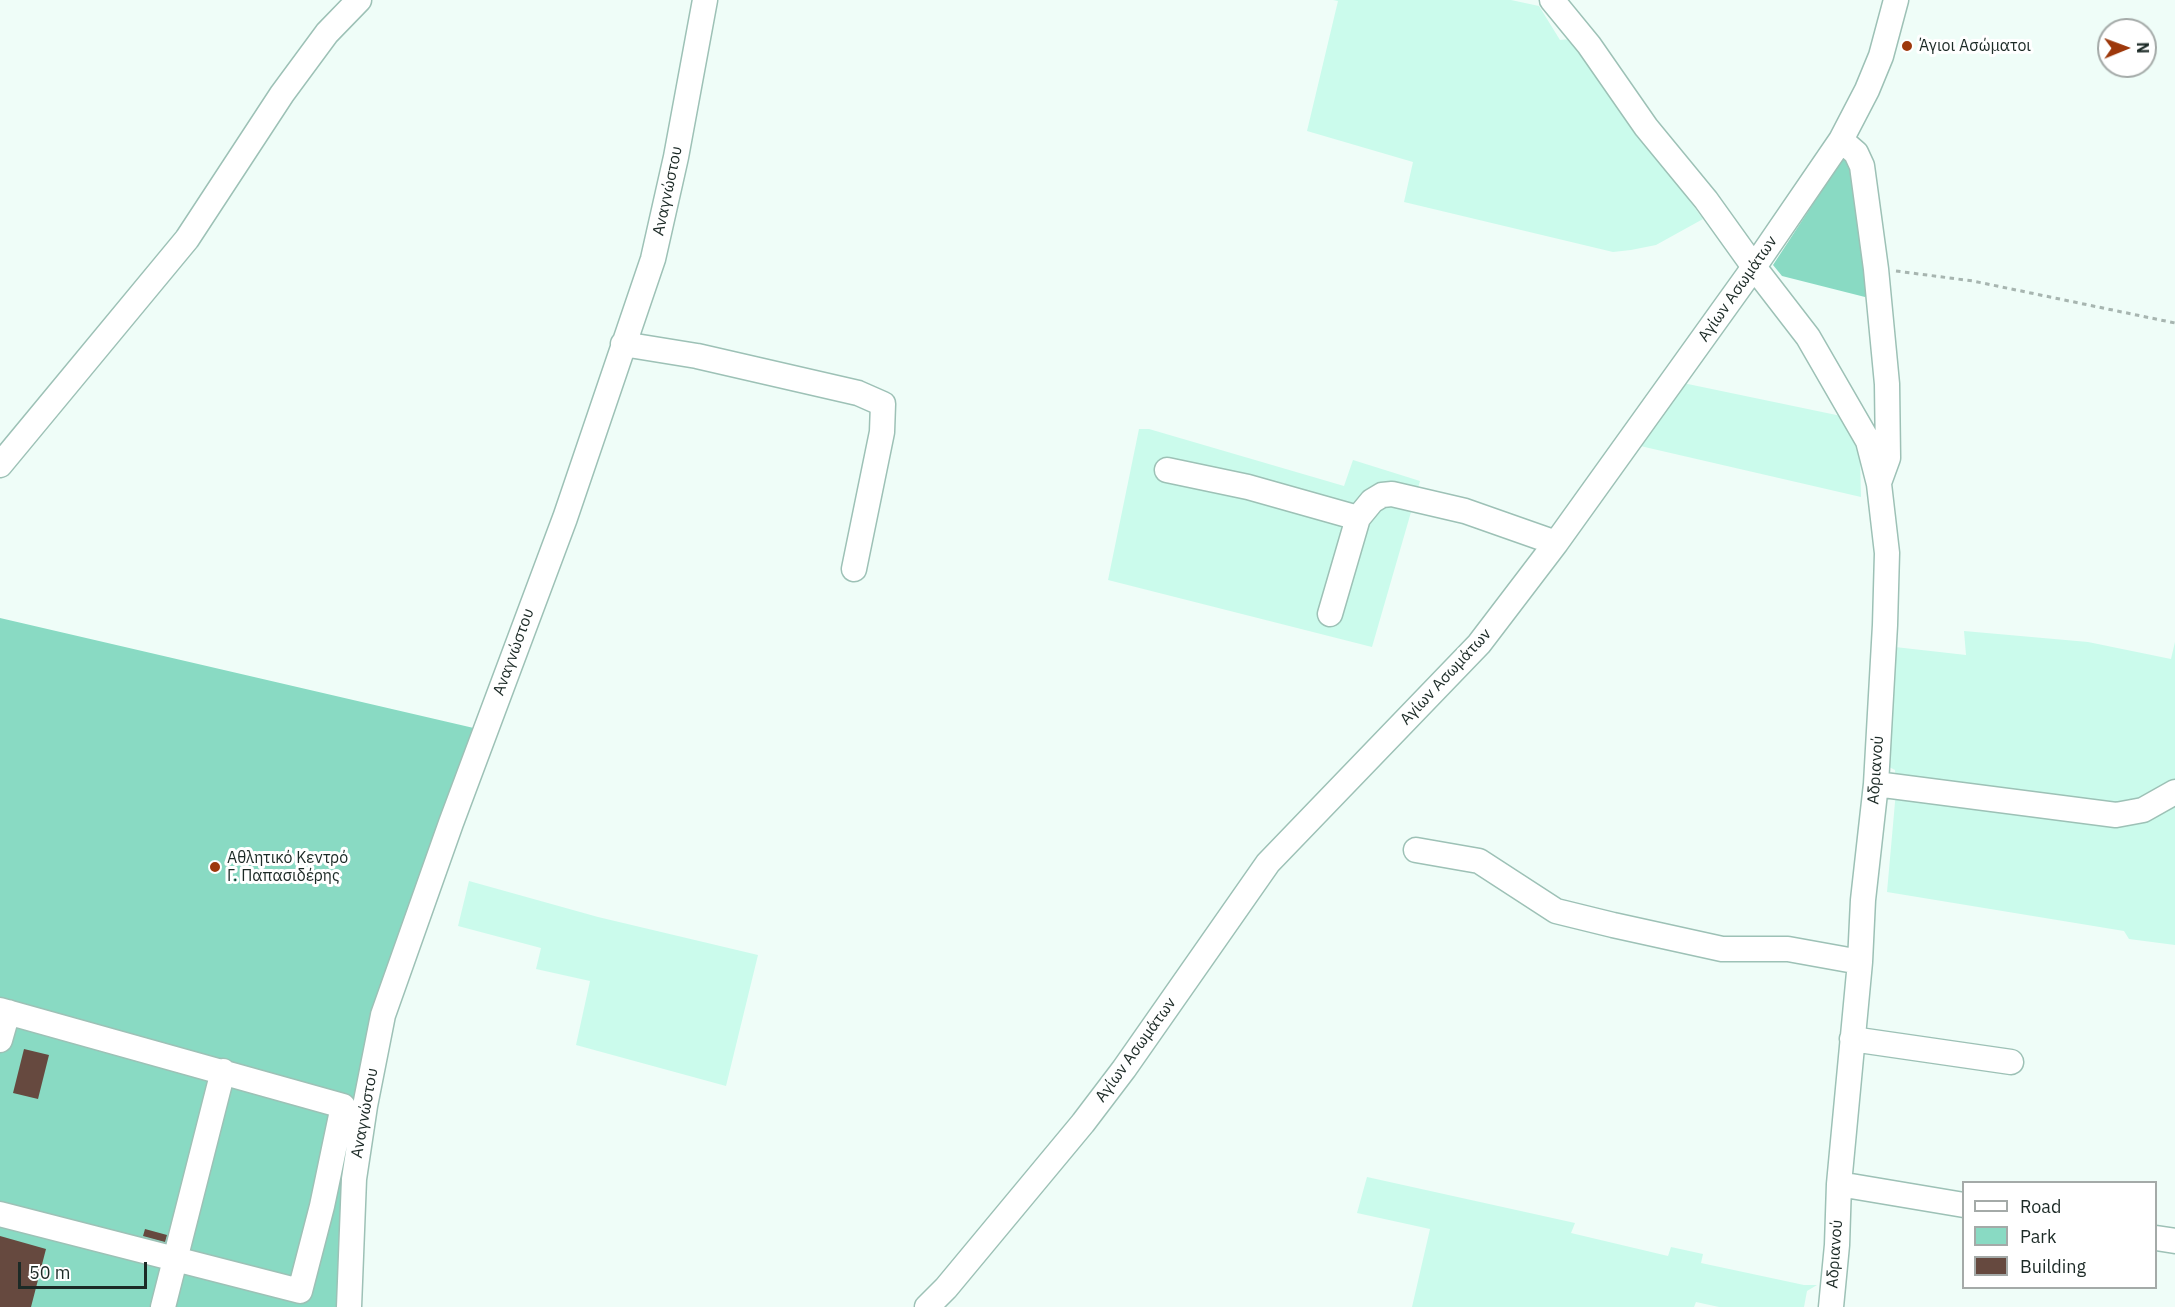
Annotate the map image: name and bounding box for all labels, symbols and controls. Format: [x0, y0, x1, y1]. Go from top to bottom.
north arrow [2097, 18, 2157, 78]
place label: Άγιοι Ασώματοι [1919, 36, 2031, 56]
marker: Άγιοι Ασώματοι [1900, 39, 1914, 53]
text: N [2133, 42, 2153, 54]
street label: Αναγνώστου [649, 144, 687, 238]
street label: Αγίων Ασωμάτων [1694, 232, 1782, 346]
street label: Αναγνώστου [489, 606, 539, 698]
street label: Αγίων Ασωμάτων [1396, 625, 1496, 729]
street label: Αδριανού [1864, 735, 1888, 805]
place label: Αθλητικό Κεντρό Γ. Παπασιδέρης [227, 848, 348, 886]
marker: Αθλητικό Κεντρό Γ. Παπασιδέρης [208, 860, 222, 874]
street label: Αγίων Ασωμάτων [1092, 994, 1180, 1106]
street label: Αναγνώστου [348, 1066, 382, 1160]
legend [1962, 1181, 2157, 1289]
text: Road [2020, 1195, 2061, 1218]
street label: Αδριανού [1823, 1219, 1847, 1289]
text: Park [2020, 1225, 2056, 1248]
scale bar [21, 1250, 150, 1288]
text: Building [2020, 1255, 2086, 1278]
text: 50 m [29, 1261, 71, 1284]

